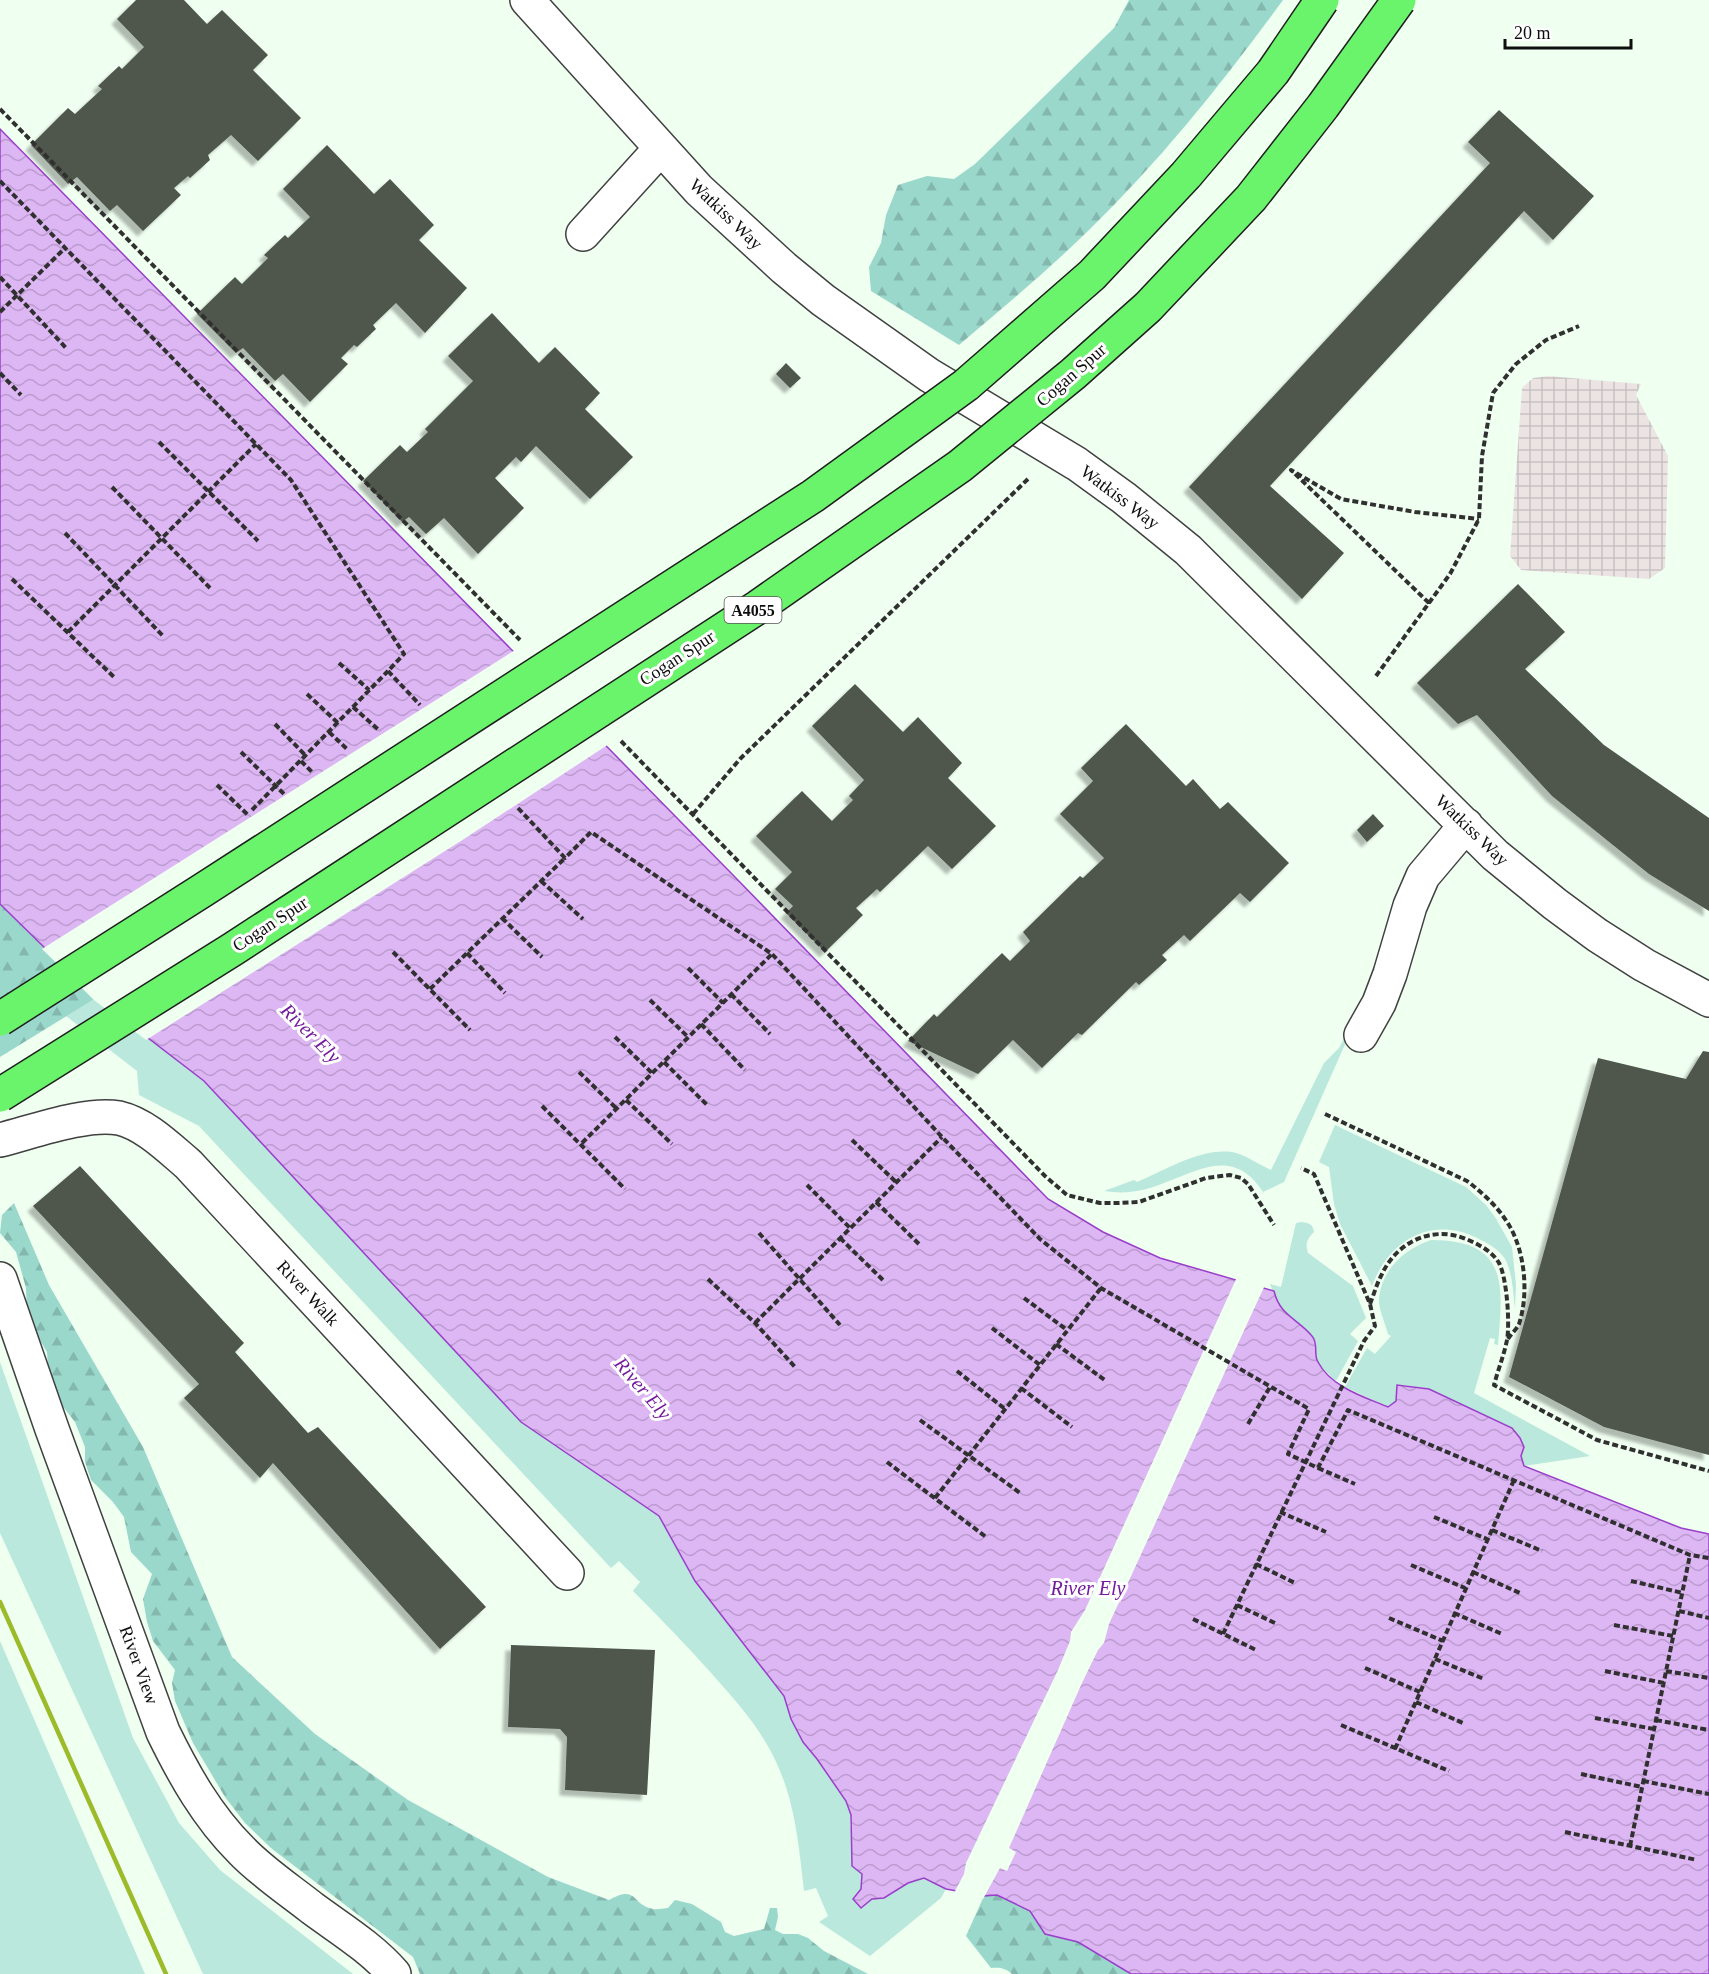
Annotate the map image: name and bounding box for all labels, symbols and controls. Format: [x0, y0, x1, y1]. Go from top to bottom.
scale bar [1505, 12, 1631, 50]
text: 20 m [1514, 23, 1551, 43]
street label: Watkiss Way [686, 174, 766, 254]
street label: Cogan Spur [1032, 339, 1110, 411]
street label: Watkiss Way [1077, 461, 1163, 533]
road number: A4055 [724, 597, 782, 623]
street label: Cogan Spur [636, 626, 718, 690]
street label: Watkiss Way [1432, 790, 1512, 870]
street label: Cogan Spur [229, 892, 311, 956]
water label: River Ely [275, 998, 345, 1068]
street label: River Walk [273, 1256, 343, 1330]
water label: River Ely [609, 1352, 676, 1424]
water label: River Ely [1050, 1577, 1126, 1600]
street label: River View [116, 1623, 162, 1707]

